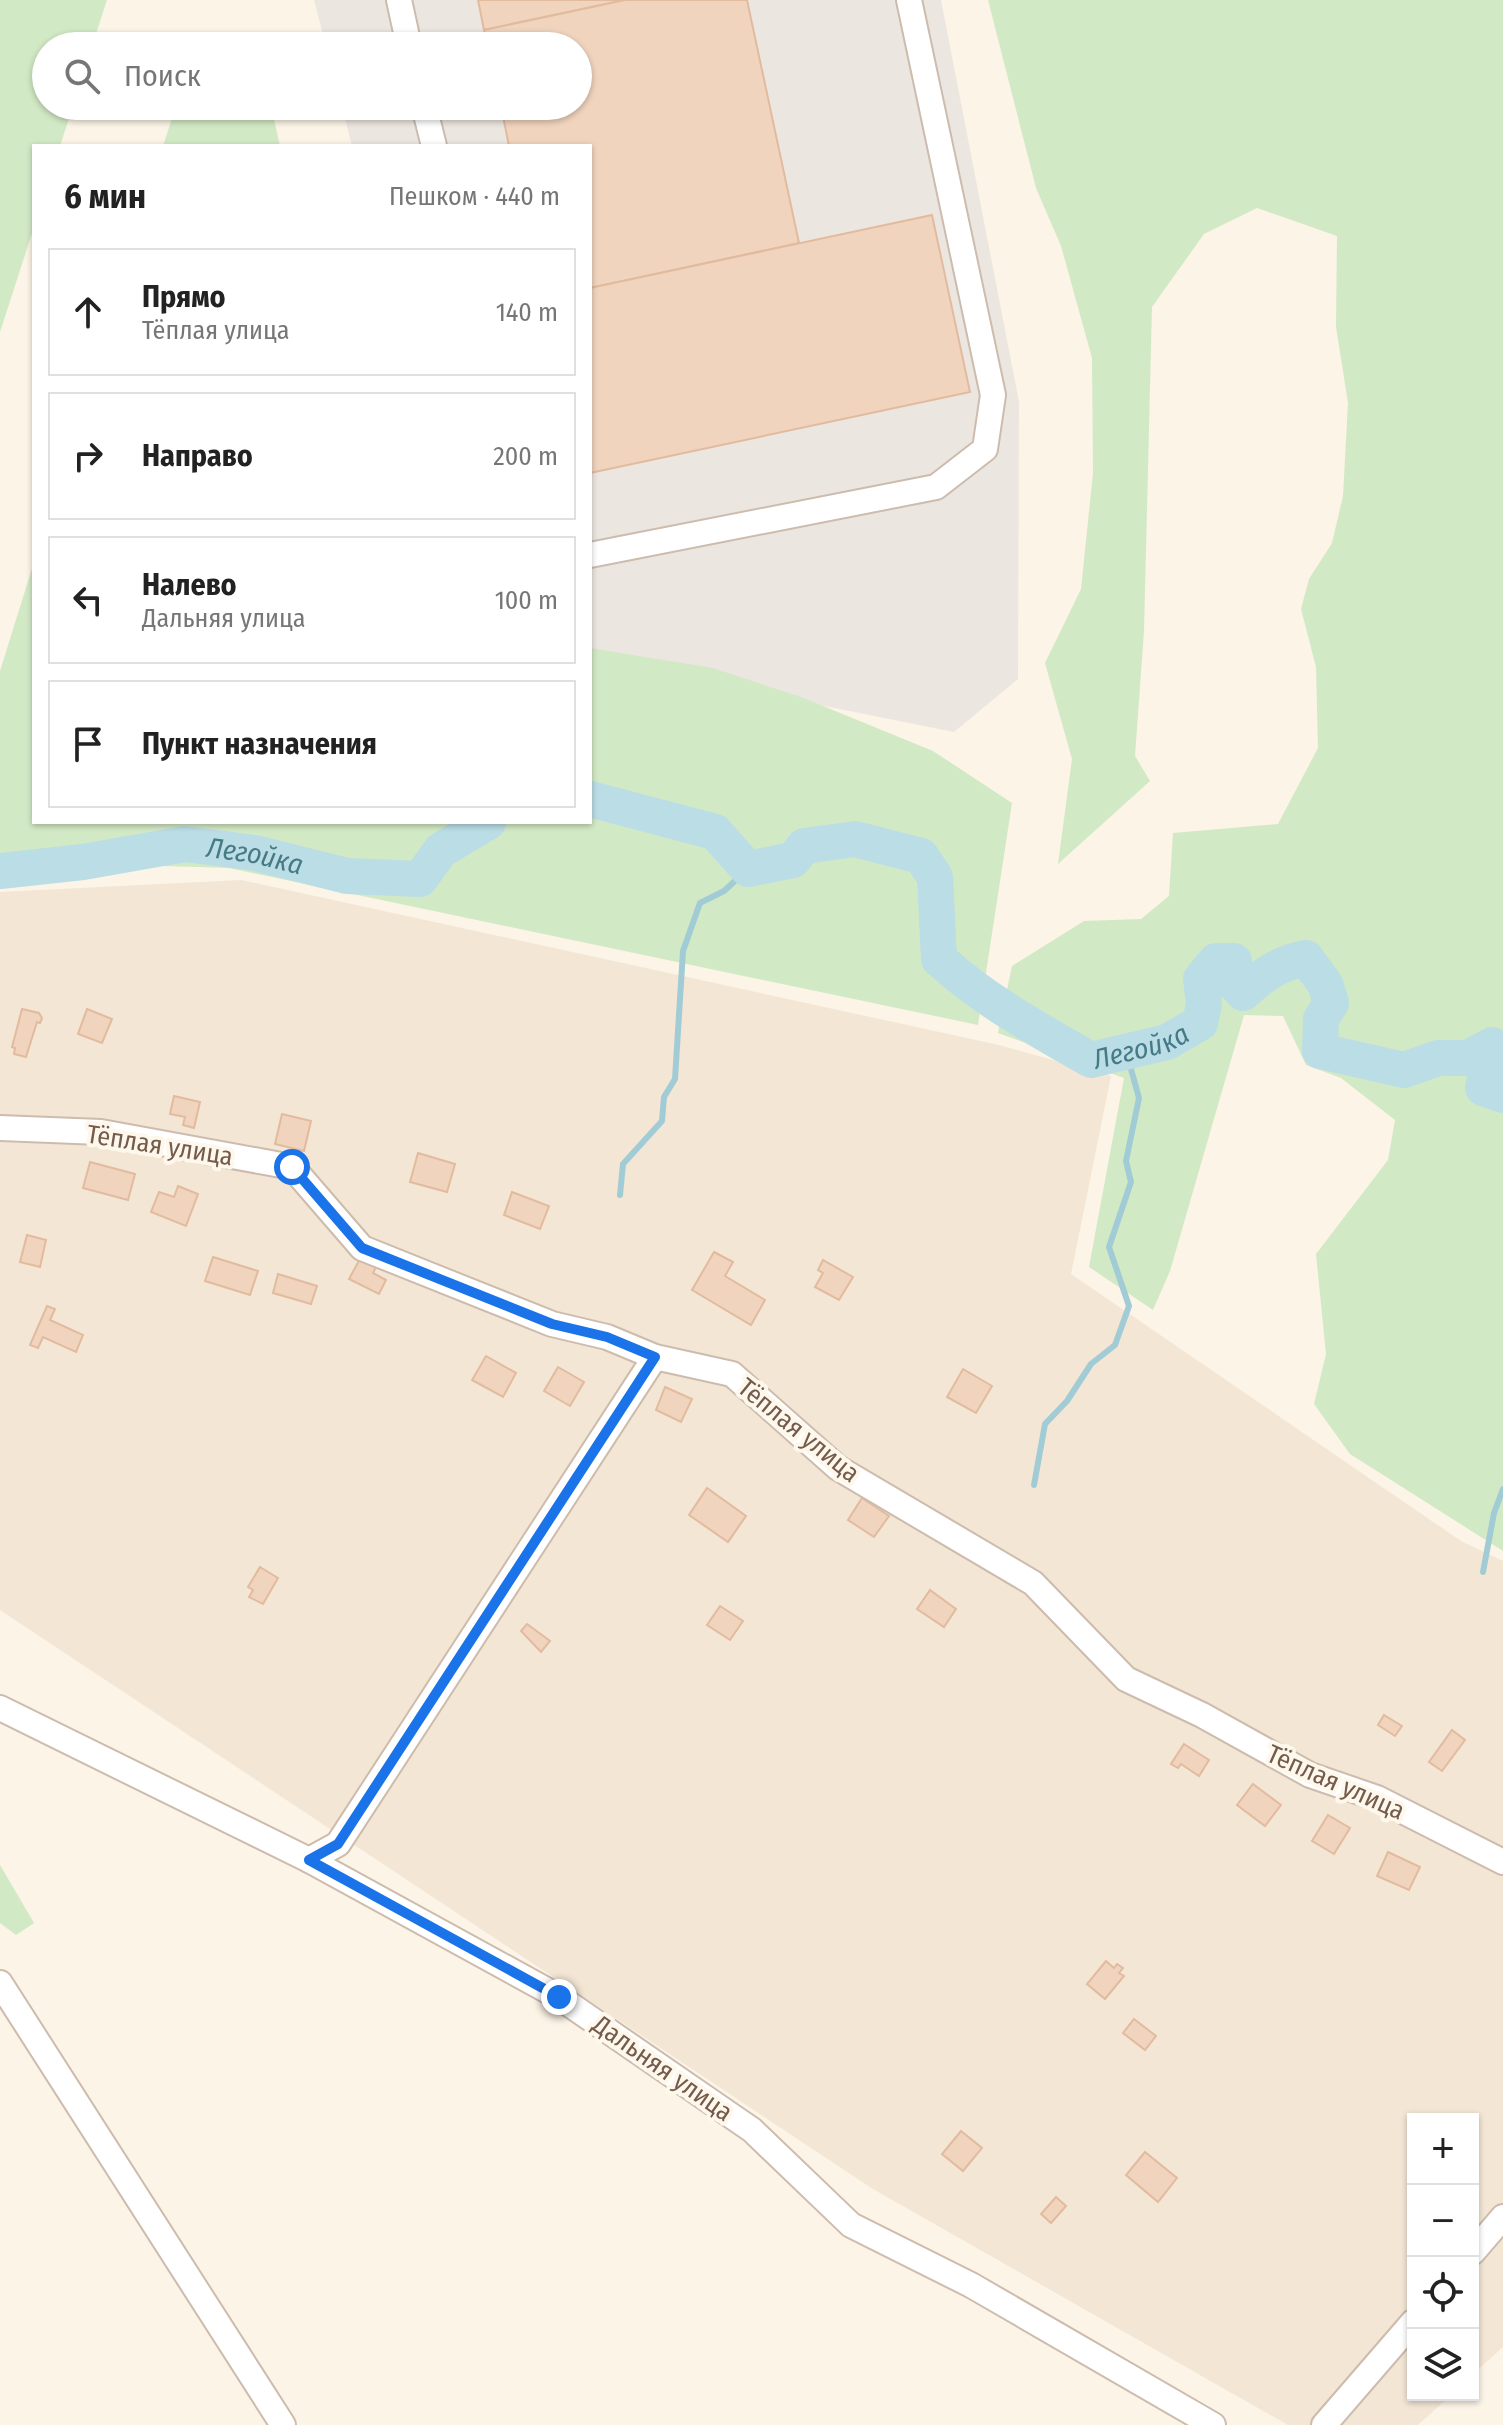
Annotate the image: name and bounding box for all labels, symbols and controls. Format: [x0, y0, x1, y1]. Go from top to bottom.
search box [32, 32, 592, 120]
icon: search [60, 54, 104, 98]
text: Поиск [124, 58, 201, 94]
text: 6 мин [64, 176, 146, 217]
text: Пешком · 440 m [389, 181, 560, 212]
text: Прямо [142, 279, 226, 315]
icon: ahead [66, 290, 110, 334]
text: 140 m [496, 297, 558, 328]
text: Тёплая улица [142, 315, 289, 346]
icon: right [66, 434, 110, 478]
text: Направо [142, 438, 253, 474]
text: 200 m [493, 441, 558, 472]
text: Налево [142, 567, 237, 603]
icon: left [66, 578, 110, 622]
text: 100 m [495, 585, 558, 616]
text: Дальняя улица [142, 603, 306, 634]
icon: arrive [66, 722, 110, 766]
text: Пункт назначения [142, 726, 377, 762]
water label: Легойка [204, 831, 307, 881]
water label: Легойка [1089, 1017, 1195, 1076]
street label: Тёплая улица [85, 1119, 235, 1172]
route start [274, 1149, 310, 1185]
street label: Тёплая улица [732, 1372, 866, 1489]
street label: Тёплая улица [1262, 1738, 1409, 1827]
route end [541, 1979, 577, 2015]
street label: Дальняя улица [586, 2008, 739, 2128]
map controls [1407, 2113, 1479, 2401]
button: + [1407, 2113, 1479, 2185]
button: − [1407, 2185, 1479, 2257]
button: locate [1407, 2257, 1479, 2329]
button: layers [1407, 2329, 1479, 2401]

